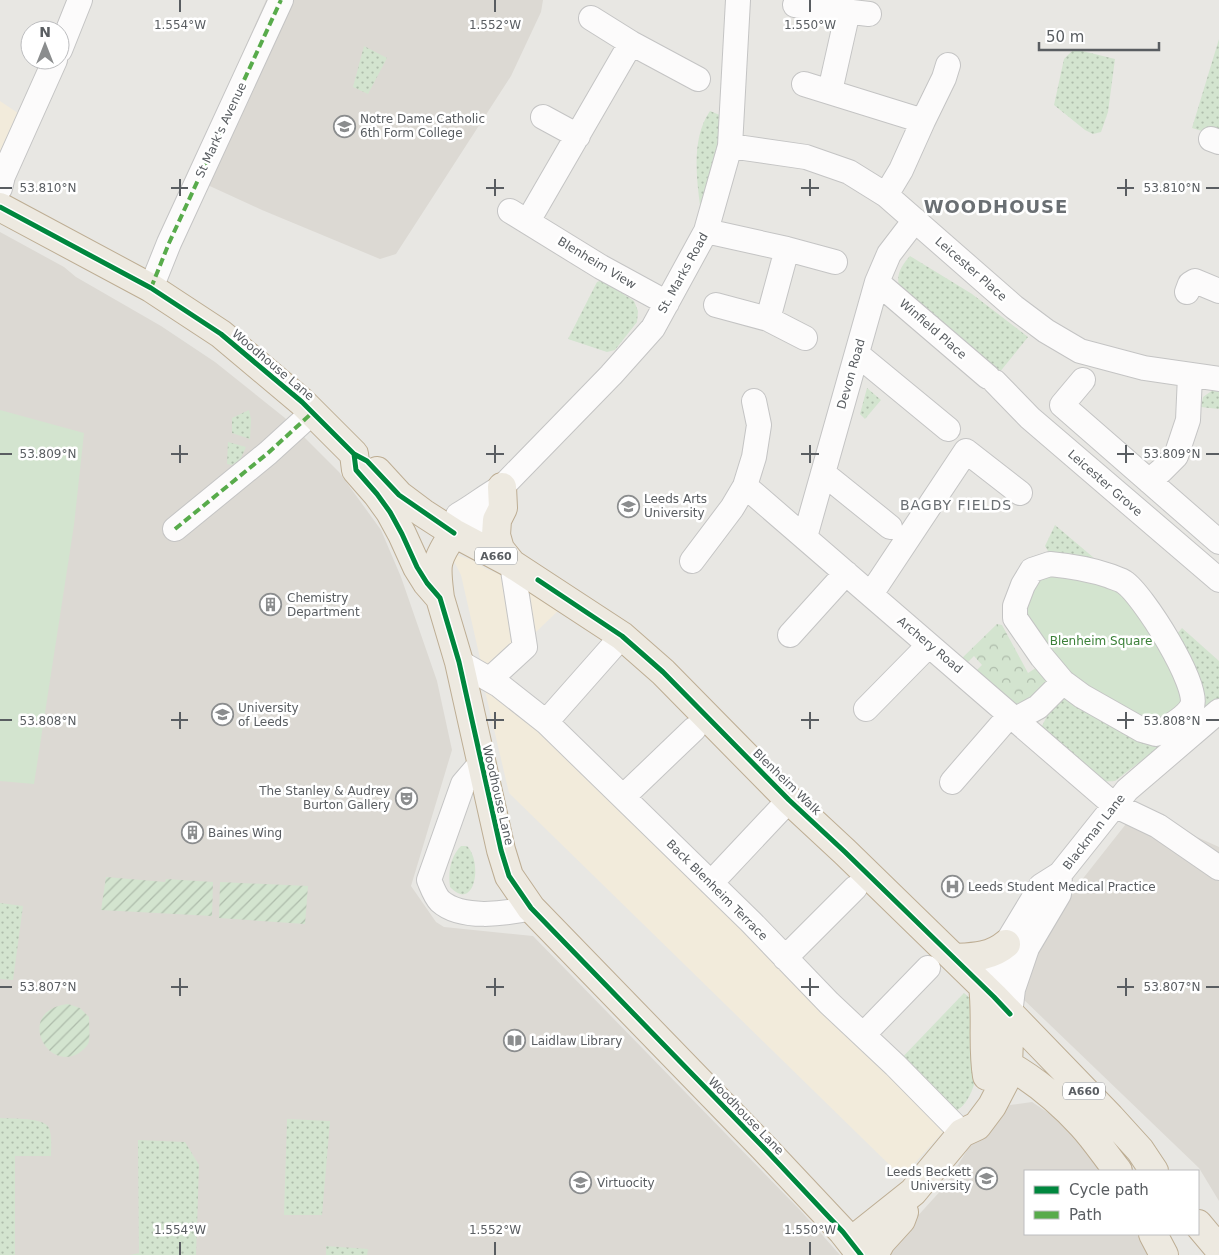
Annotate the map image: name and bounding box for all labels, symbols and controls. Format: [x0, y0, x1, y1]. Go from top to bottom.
text: 1.554°W [154, 18, 206, 32]
text: 1.552°W [469, 18, 521, 32]
text: 1.550°W [784, 18, 836, 32]
north arrow [20, 20, 70, 70]
scale bar [1039, 20, 1159, 52]
text: N [39, 24, 51, 40]
text: 50 m [1046, 28, 1084, 46]
street label: St Mark's Avenue [193, 80, 249, 180]
place label: Notre Dame Catholic 6th Form College [360, 112, 485, 140]
school or university icon: Notre Dame Catholic 6th Form College [332, 114, 356, 138]
text: 53.810°N [20, 181, 76, 195]
text: 53.810°N [1144, 181, 1200, 195]
district label: WOODHOUSE [924, 196, 1068, 217]
street label: St. Marks Road [655, 230, 711, 316]
street label: Blenheim View [555, 234, 639, 292]
street label: Leicester Place [932, 234, 1010, 304]
street label: Winfield Place [897, 296, 969, 362]
street label: Woodhouse Lane [229, 327, 317, 403]
street label: Devon Road [834, 337, 868, 411]
text: 53.809°N [20, 447, 76, 461]
street label: Leicester Grove [1065, 447, 1145, 519]
text: 53.809°N [1144, 447, 1200, 461]
place label: Leeds Arts University [644, 492, 707, 520]
school or university icon: Leeds Arts University [616, 494, 640, 518]
district label: BAGBY FIELDS [900, 497, 1012, 513]
road number: A660 [475, 548, 517, 564]
place label: Chemistry Department [287, 591, 360, 619]
building icon: Chemistry Department [259, 593, 283, 617]
street label: Archery Road [895, 614, 965, 676]
park label: Blenheim Square [1050, 634, 1152, 648]
place label: University of Leeds [238, 701, 299, 729]
school or university icon: University of Leeds [210, 703, 234, 727]
text: 53.808°N [20, 714, 76, 728]
text: 53.808°N [1144, 714, 1200, 728]
street label: Woodhouse Lane [480, 743, 516, 847]
street label: Blenheim Walk [750, 746, 824, 818]
place label: The Stanley & Audrey Burton Gallery [258, 784, 390, 812]
theatre icon: The Stanley & Audrey Burton Gallery [394, 786, 418, 810]
street label: Blackman Lane [1060, 791, 1128, 873]
building icon: Baines Wing [180, 821, 204, 845]
place label: Baines Wing [208, 826, 282, 840]
street label: Back Blenheim Terrace [664, 837, 770, 943]
hospital icon: Leeds Student Medical Practice [940, 875, 964, 899]
place label: Leeds Student Medical Practice [968, 880, 1156, 894]
text: 53.807°N [20, 980, 76, 994]
text: 53.807°N [1144, 980, 1200, 994]
library icon: Laidlaw Library [503, 1029, 527, 1053]
place label: Laidlaw Library [531, 1034, 622, 1048]
street label: Woodhouse Lane [705, 1074, 787, 1158]
road number: A660 [1063, 1082, 1105, 1100]
place label: Leeds Beckett University [887, 1165, 971, 1193]
school or university icon: Leeds Beckett University [975, 1167, 999, 1191]
legend [1024, 1170, 1199, 1235]
school or university icon: Virtuocity [569, 1171, 593, 1195]
place label: Virtuocity [597, 1176, 655, 1190]
text: Cycle path [1069, 1181, 1149, 1199]
text: Path [1069, 1206, 1102, 1224]
text: 1.554°W [154, 1223, 206, 1237]
text: 1.552°W [469, 1223, 521, 1237]
text: 1.550°W [784, 1223, 836, 1237]

